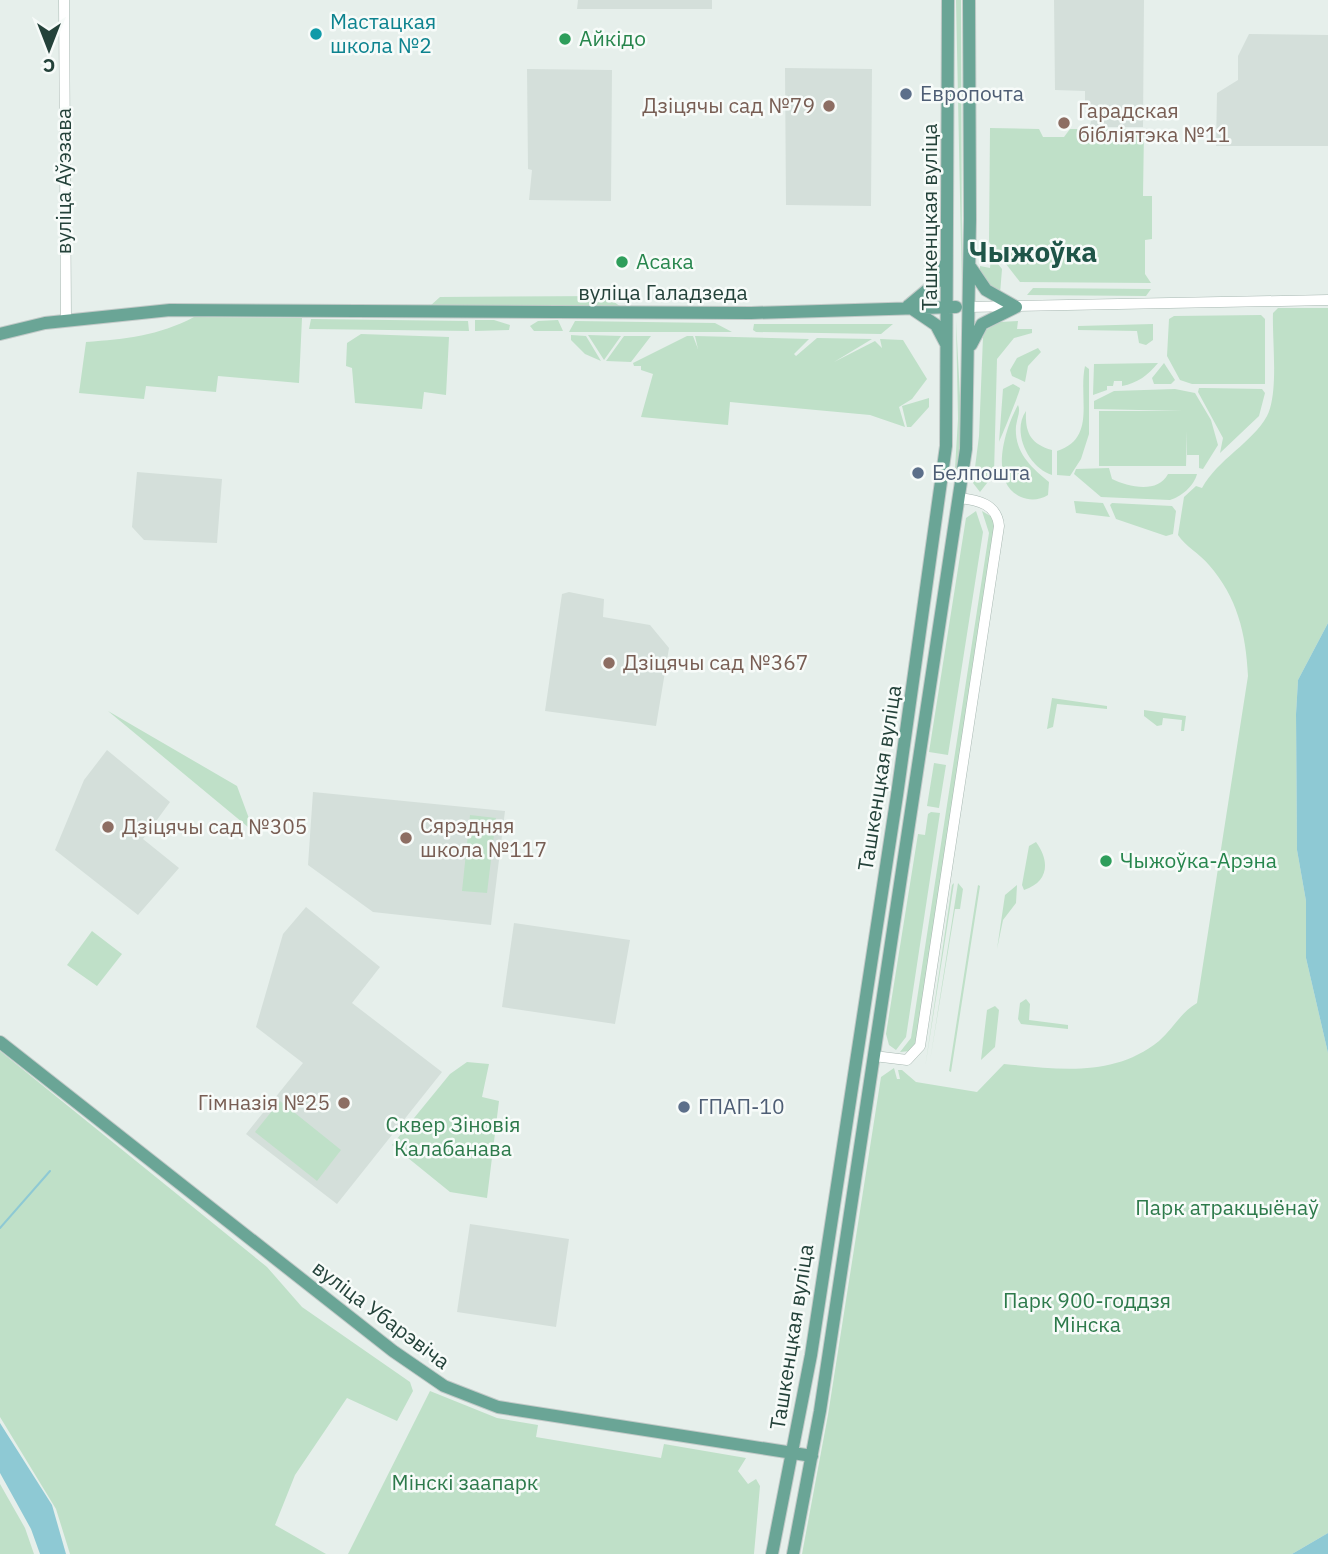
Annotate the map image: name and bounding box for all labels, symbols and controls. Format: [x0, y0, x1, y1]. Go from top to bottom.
place label: Мастацкая школа №2 [330, 7, 436, 59]
north arrow [14, 14, 84, 84]
place label: Айкідо [579, 24, 646, 52]
marker: Мастацкая школа №2 [308, 26, 324, 42]
marker: Айкідо [557, 31, 573, 47]
text: С [43, 54, 55, 78]
place label: Европочта [920, 79, 1024, 107]
marker: Европочта [898, 86, 914, 102]
place label: Дзіцячы сад №79 [642, 91, 815, 119]
place label: Гарадская бібліятэка №11 [1078, 96, 1230, 148]
marker: Дзіцячы сад №79 [821, 98, 837, 114]
street label: вуліца Аўэзава [49, 108, 77, 254]
marker: Гарадская бібліятэка №11 [1056, 115, 1072, 131]
street label: Ташкенцкая вуліца [915, 123, 943, 311]
district label: Чыжоўка [969, 233, 1097, 270]
place label: Асака [636, 247, 694, 275]
marker: Асака [614, 254, 630, 270]
street label: вуліца Галадзеда [578, 278, 748, 306]
place label: Белпошта [932, 458, 1030, 486]
marker: Белпошта [910, 465, 926, 481]
place label: Дзіцячы сад №367 [623, 648, 808, 676]
marker: Дзіцячы сад №367 [601, 655, 617, 671]
street label: Ташкенцкая вуліца [851, 683, 908, 873]
place label: Сярэдняя школа №117 [420, 811, 547, 863]
place label: Дзіцячы сад №305 [122, 812, 307, 840]
marker: Дзіцячы сад №305 [100, 819, 116, 835]
marker: Сярэдняя школа №117 [398, 830, 414, 846]
place label: Чыжоўка-Арэна [1120, 846, 1277, 874]
marker: Чыжоўка-Арэна [1098, 853, 1114, 869]
place label: Гімназія №25 [198, 1088, 330, 1116]
place label: ГПАП-10 [698, 1092, 785, 1120]
marker: Гімназія №25 [336, 1095, 352, 1111]
marker: ГПАП-10 [676, 1099, 692, 1115]
park label: Сквер Зіновія Калабанава [386, 1110, 521, 1162]
park label: Парк атракцыёнаў [1135, 1193, 1319, 1221]
street label: Ташкенцкая вуліца [763, 1242, 820, 1432]
street label: вуліца Убарэвіча [307, 1253, 456, 1375]
park label: Парк 900-годдзя Мінска [1003, 1286, 1171, 1338]
park label: Мінскі заапарк [392, 1468, 538, 1496]

